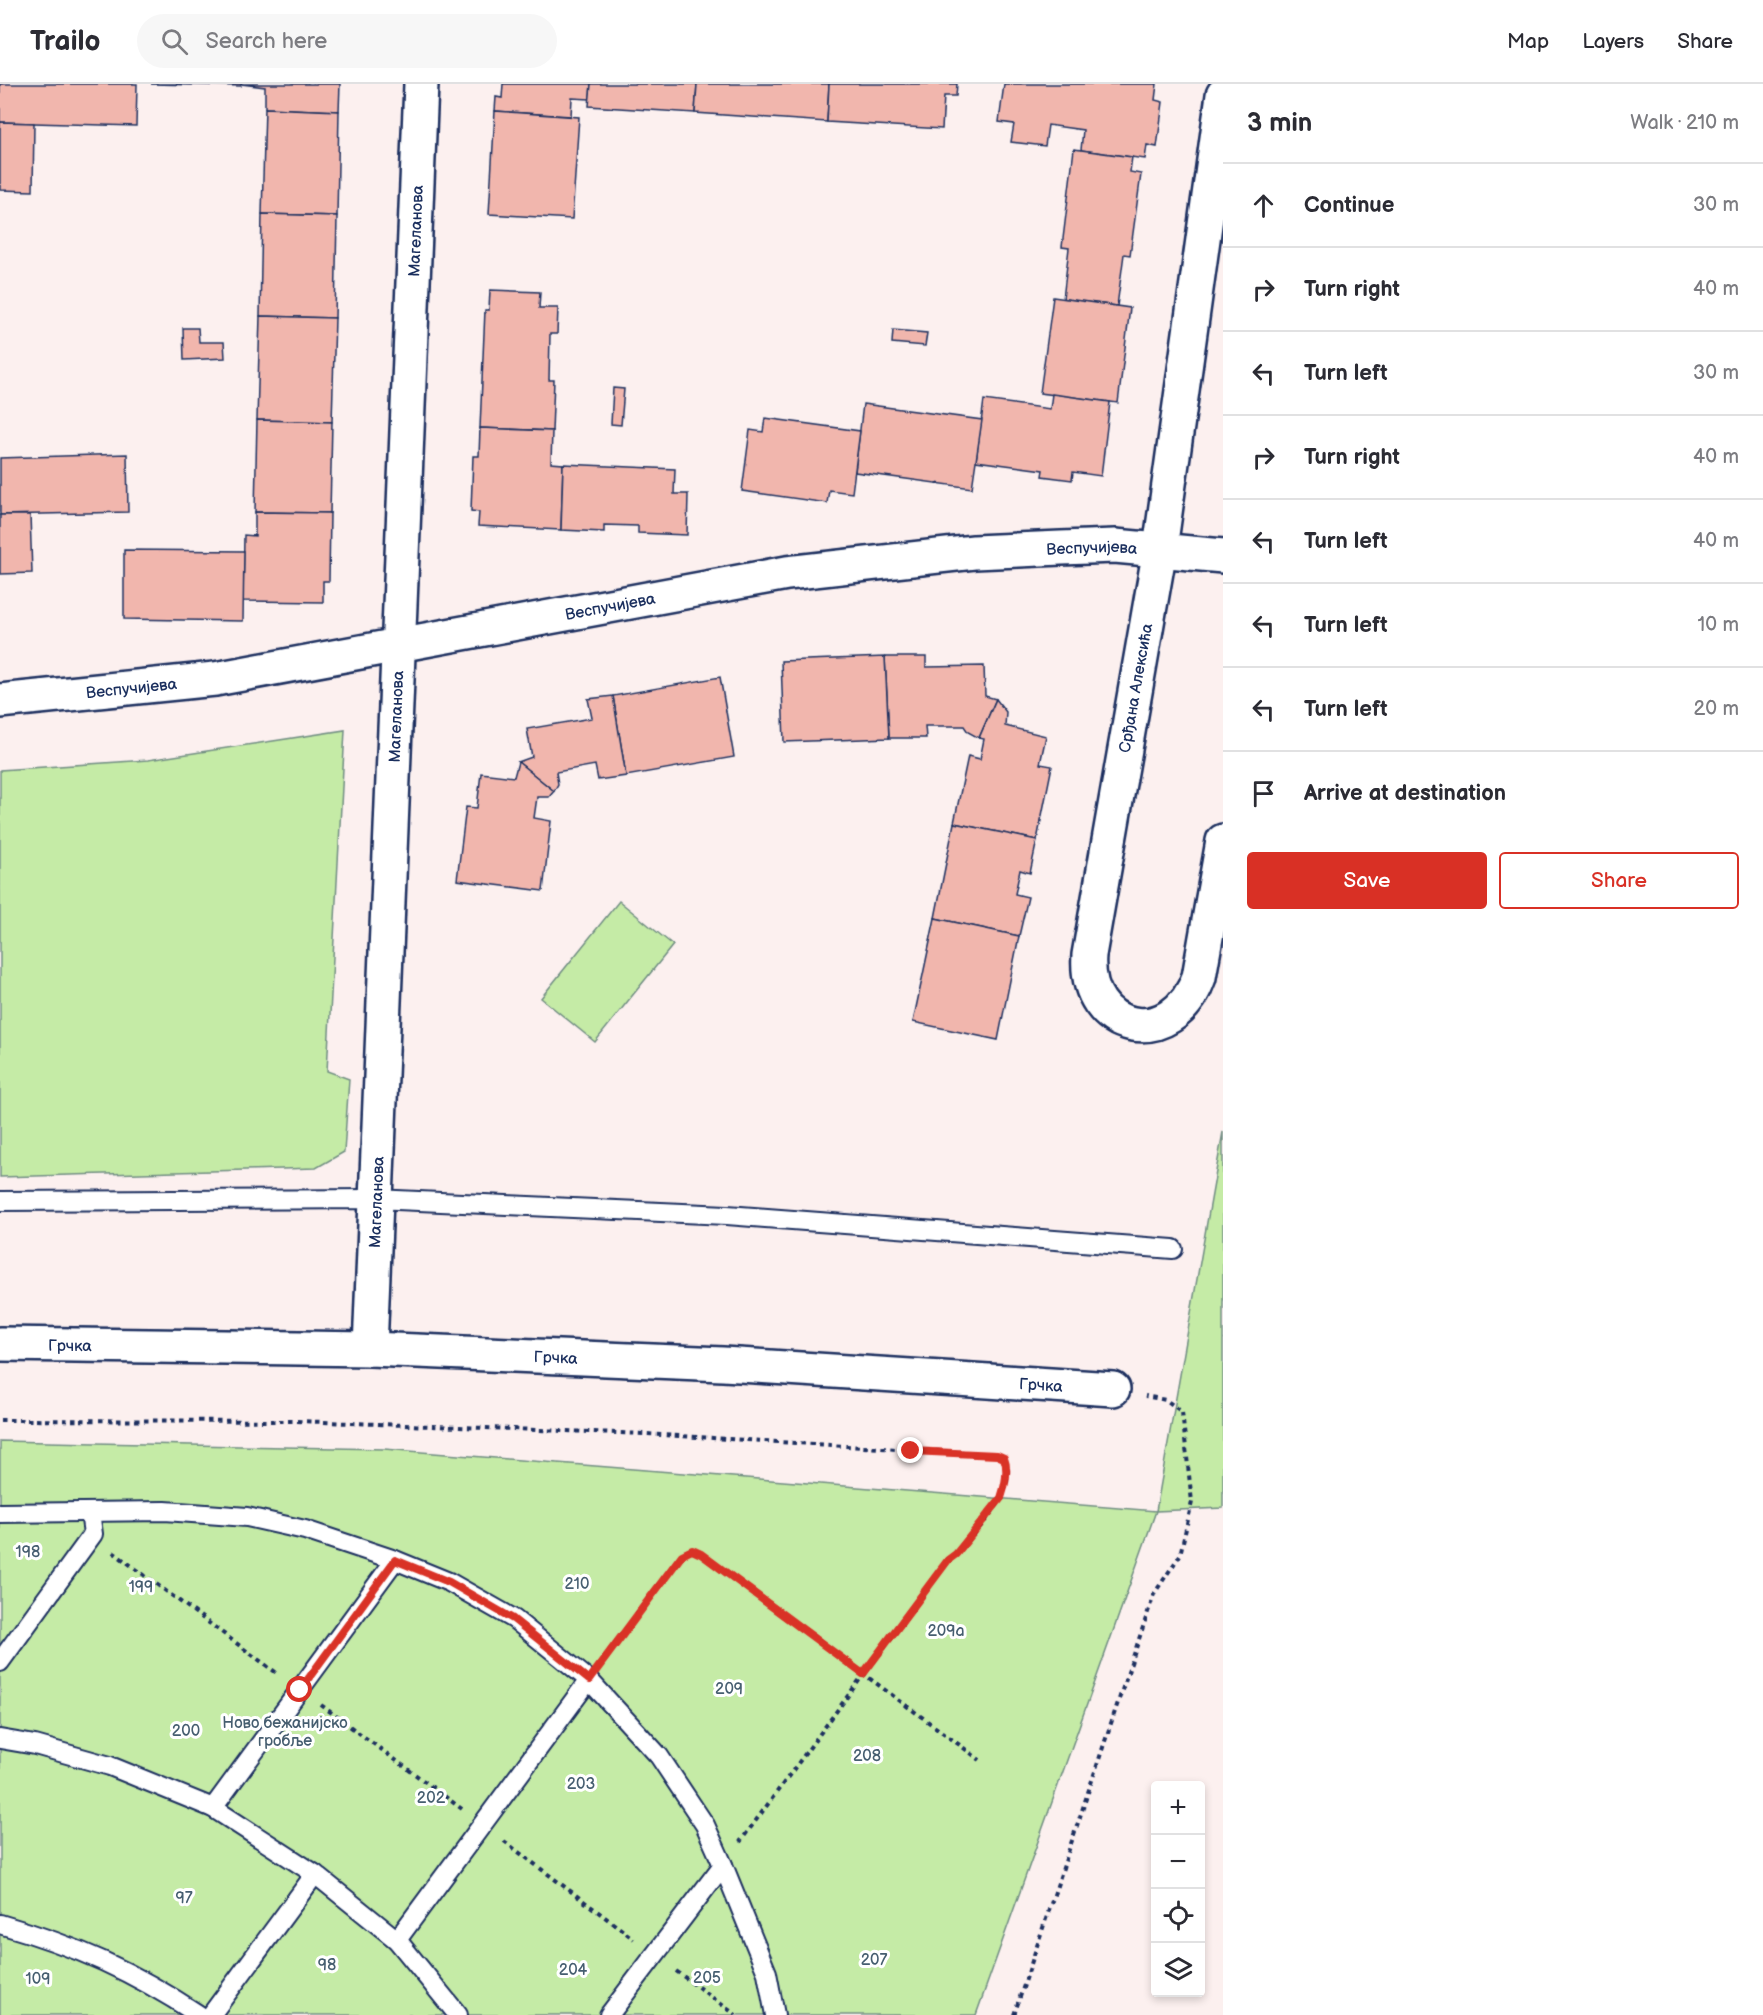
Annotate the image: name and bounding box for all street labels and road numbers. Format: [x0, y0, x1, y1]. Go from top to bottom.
street label: Магеланова [405, 184, 428, 277]
street label: Веспучијева [1046, 538, 1139, 560]
street label: Веспучијева [564, 589, 658, 625]
street label: Срђана Алексића [1116, 622, 1157, 754]
street label: Магеланова [386, 670, 408, 763]
street label: Веспучијева [85, 675, 178, 703]
street label: Магеланова [366, 1155, 389, 1248]
street label: Грчка [48, 1337, 93, 1356]
street label: Грчка [533, 1348, 579, 1369]
street label: Грчка [1018, 1375, 1064, 1397]

